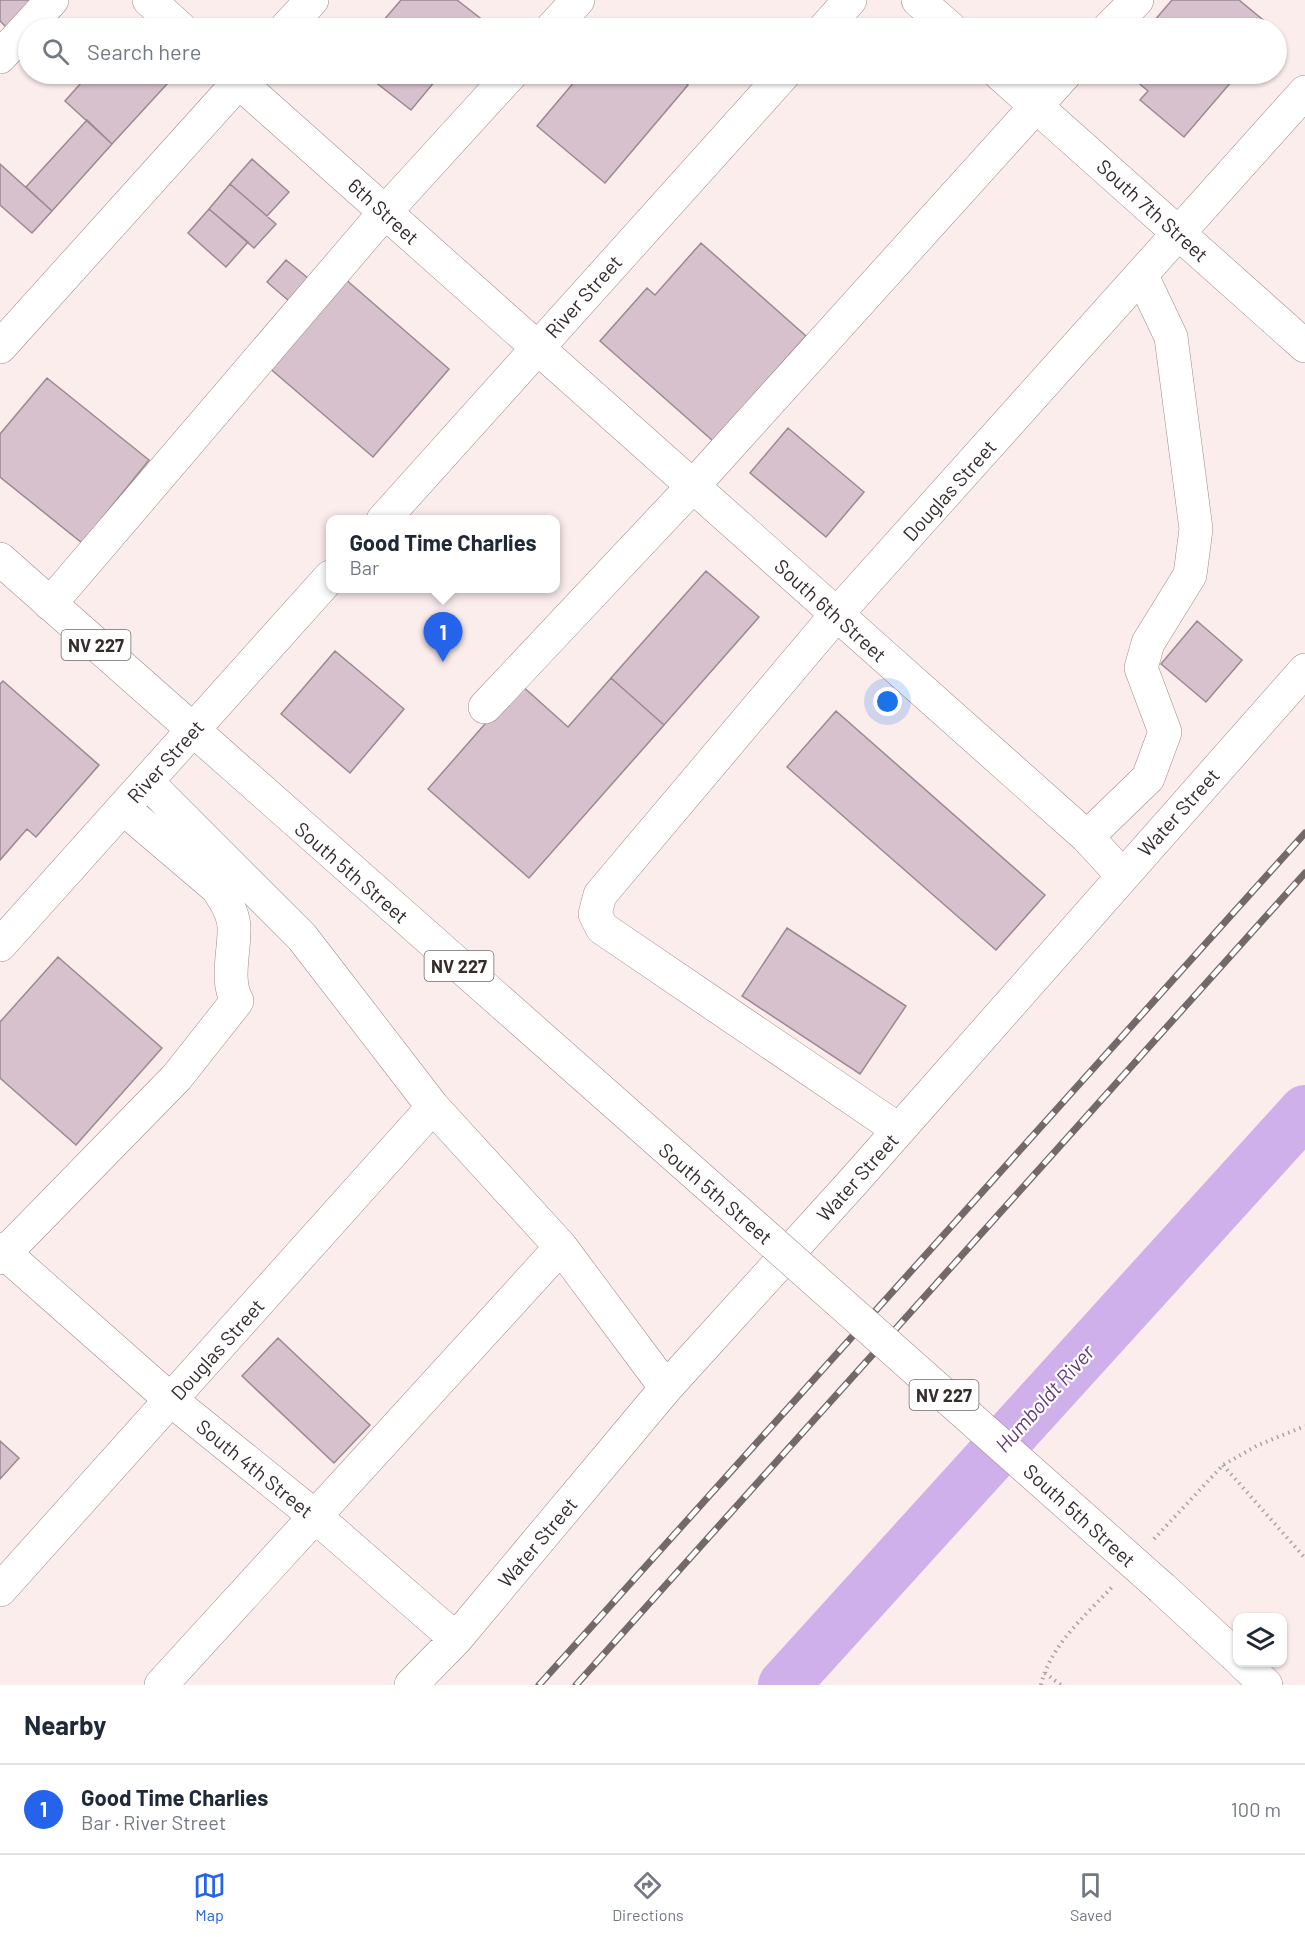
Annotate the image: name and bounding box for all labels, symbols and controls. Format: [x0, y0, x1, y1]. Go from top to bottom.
search box [18, 18, 1287, 84]
icon: search [39, 35, 72, 68]
text: Search here [87, 38, 201, 64]
street label: South 7th Street [1092, 154, 1214, 266]
street label: 6th Street [344, 173, 424, 249]
street label: River Street [540, 250, 626, 342]
street label: Douglas Street [897, 435, 1001, 545]
popup [326, 515, 560, 593]
text: Good Time Charlies [349, 529, 537, 555]
street label: South 6th Street [770, 553, 892, 667]
text: Bar [349, 555, 379, 579]
pin: 1 [424, 612, 462, 662]
road number: NV 227 [62, 630, 130, 660]
your location [873, 687, 902, 716]
street label: River Street [122, 715, 208, 807]
street label: Water Street [1132, 763, 1224, 861]
street label: South 5th Street [290, 816, 414, 928]
road number: NV 227 [424, 951, 494, 981]
street label: Water Street [811, 1128, 903, 1226]
street label: South 5th Street [654, 1137, 778, 1249]
street label: Douglas Street [165, 1294, 269, 1404]
water label: Humboldt River [989, 1339, 1099, 1457]
road number: NV 227 [910, 1380, 978, 1410]
street label: South 4th Street [192, 1414, 318, 1522]
street label: South 5th Street [1019, 1458, 1141, 1572]
street label: Water Street [492, 1492, 582, 1592]
map controls [1233, 1613, 1287, 1667]
button: layers [1233, 1613, 1287, 1667]
text: Nearby [24, 1709, 106, 1740]
text: Good Time Charlies [81, 1784, 268, 1810]
text: 1 [40, 1797, 47, 1821]
text: 100 m [1231, 1797, 1281, 1821]
text: Bar · River Street [81, 1810, 226, 1834]
tab: Map [193, 1869, 226, 1924]
tab: Directions [612, 1869, 684, 1924]
tab: Saved [1070, 1869, 1112, 1924]

